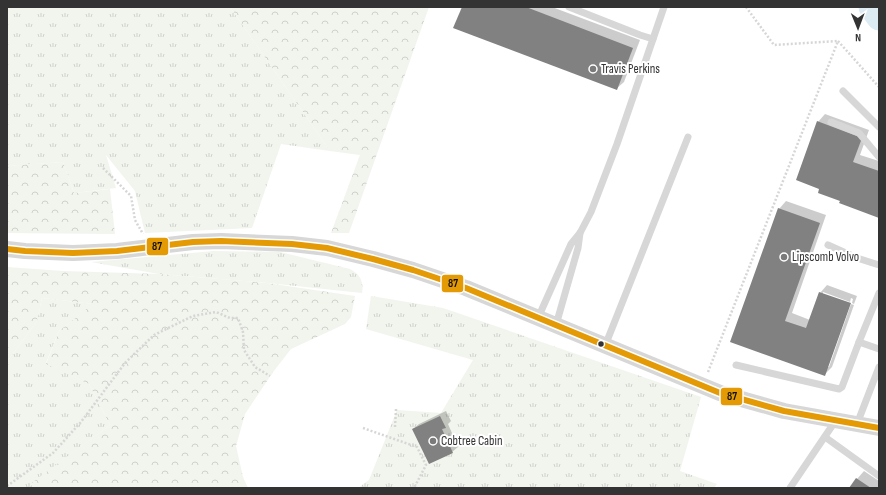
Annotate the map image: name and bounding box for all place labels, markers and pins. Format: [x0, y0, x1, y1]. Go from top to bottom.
place label: Travis Perkins [601, 61, 660, 77]
marker: Travis Perkins [588, 64, 598, 74]
place label: Lipscomb Volvo [792, 249, 859, 265]
marker: Lipscomb Volvo [779, 252, 789, 262]
unlabelled marker [596, 339, 606, 349]
place label: Cobtree Cabin [441, 433, 502, 449]
marker: Cobtree Cabin [428, 436, 438, 446]

